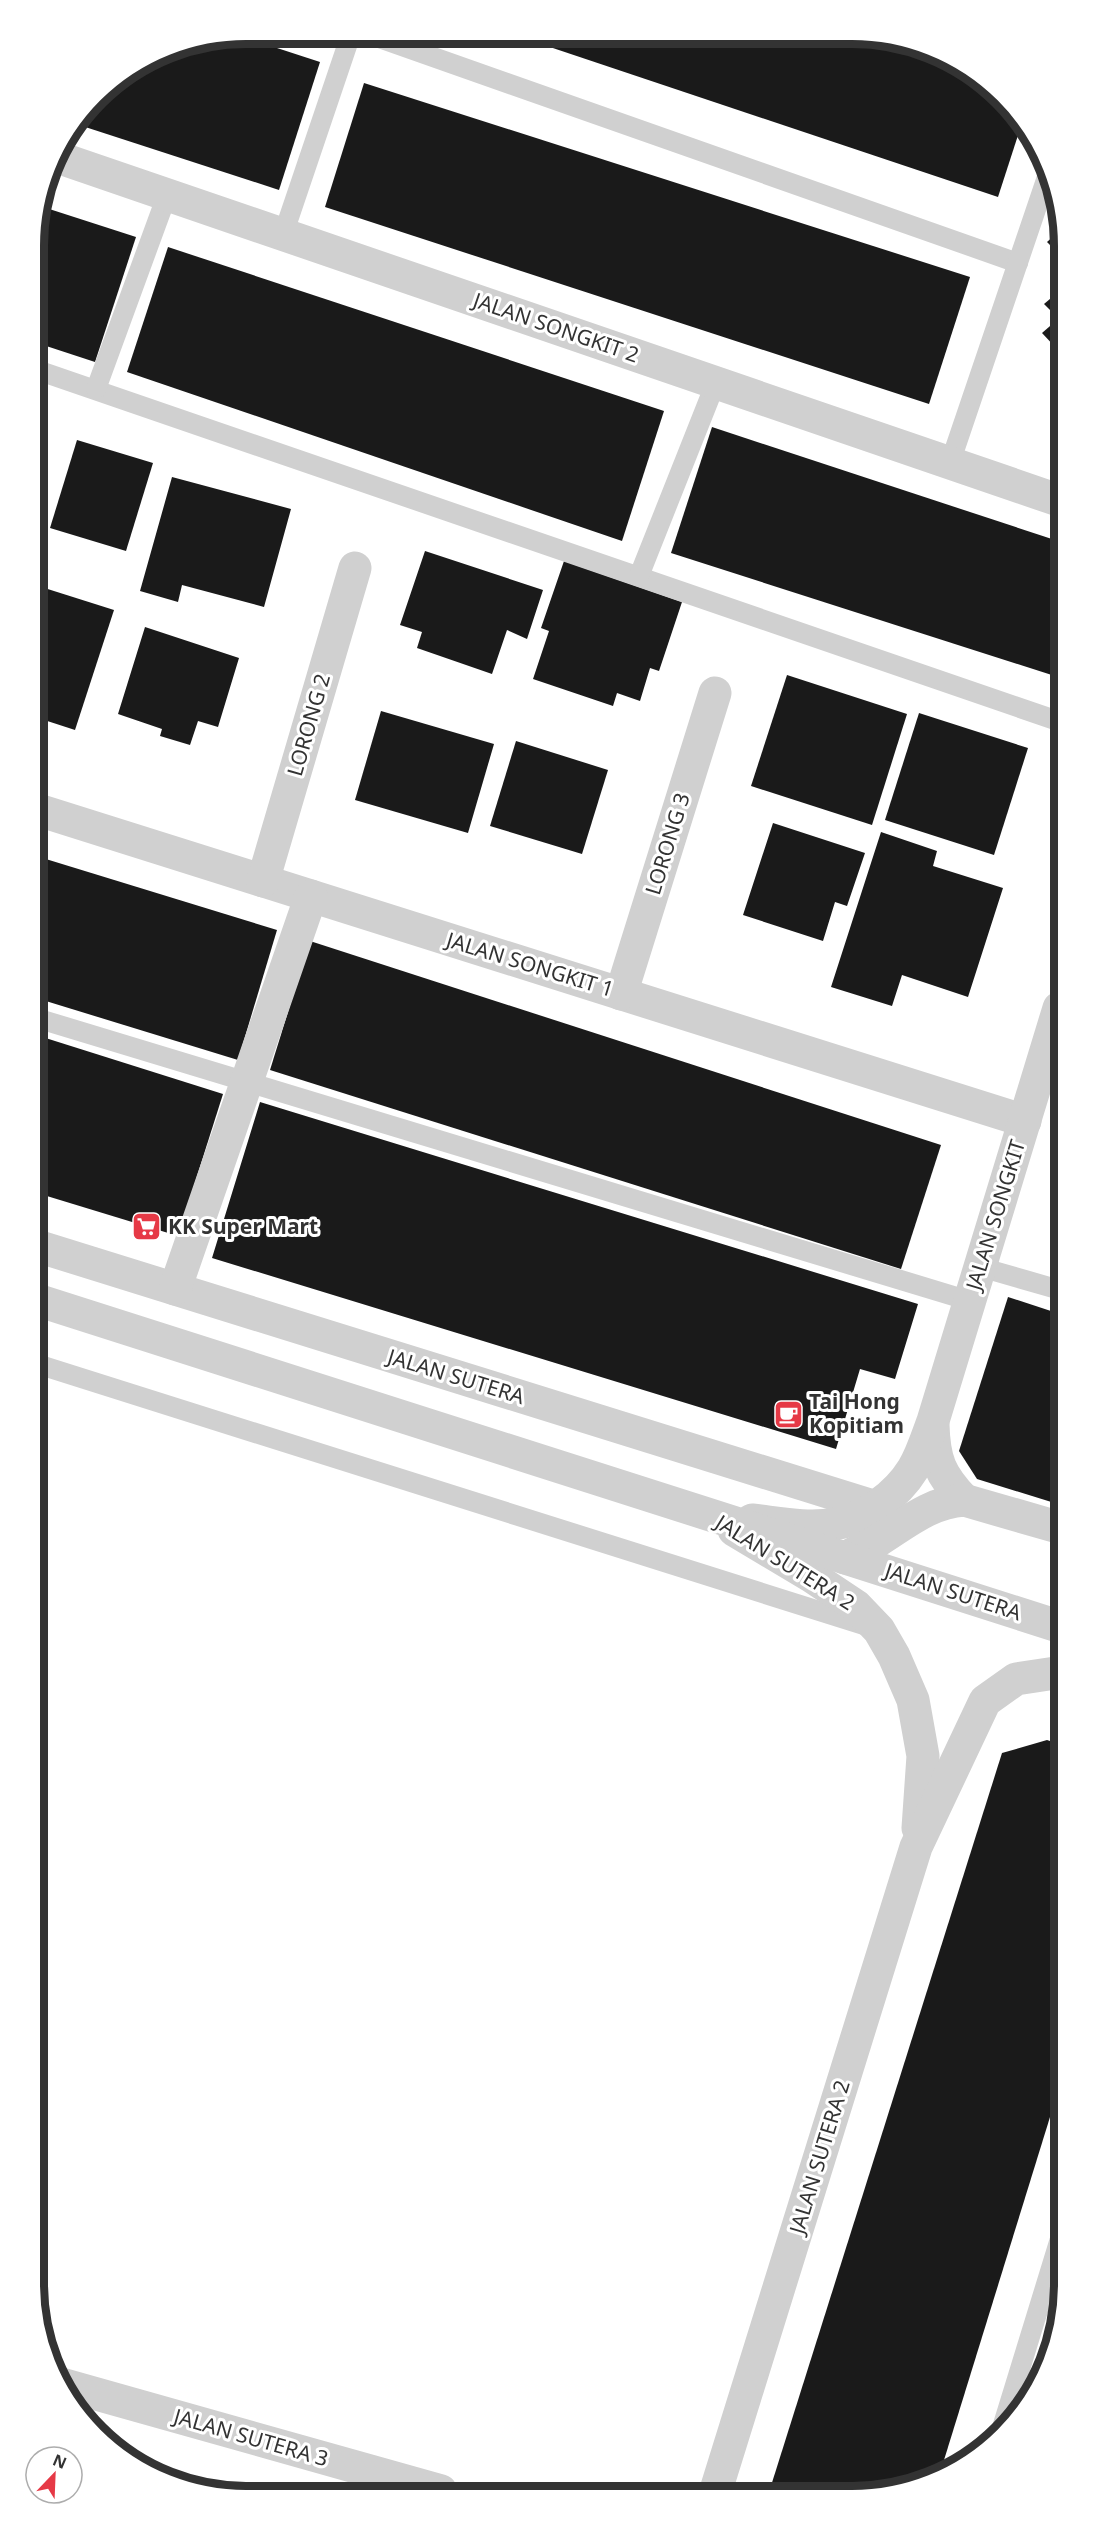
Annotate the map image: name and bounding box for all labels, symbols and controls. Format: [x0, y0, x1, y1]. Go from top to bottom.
street label: JALAN SONGKIT 2 [468, 285, 643, 369]
street label: LORONG 2 [280, 670, 336, 779]
street label: LORONG 3 [638, 789, 696, 898]
street label: JALAN SONGKIT 1 [441, 925, 617, 1003]
street label: JALAN SONGKIT [958, 1136, 1031, 1295]
supermarket icon: KK Super Mart [131, 1211, 163, 1243]
place label: KK Super Mart [168, 1212, 318, 1240]
street label: JALAN SUTERA [383, 1341, 529, 1410]
place label: Tai Hong Kopitiam [809, 1387, 904, 1439]
cafe icon: Tai Hong Kopitiam [772, 1398, 804, 1430]
street label: JALAN SUTERA 2 [709, 1507, 860, 1616]
street label: JALAN SUTERA [880, 1555, 1026, 1626]
street label: JALAN SUTERA 2 [782, 2076, 856, 2239]
street label: JALAN SUTERA 3 [169, 2401, 332, 2472]
north arrow [24, 2445, 84, 2505]
text: N [50, 2449, 70, 2474]

